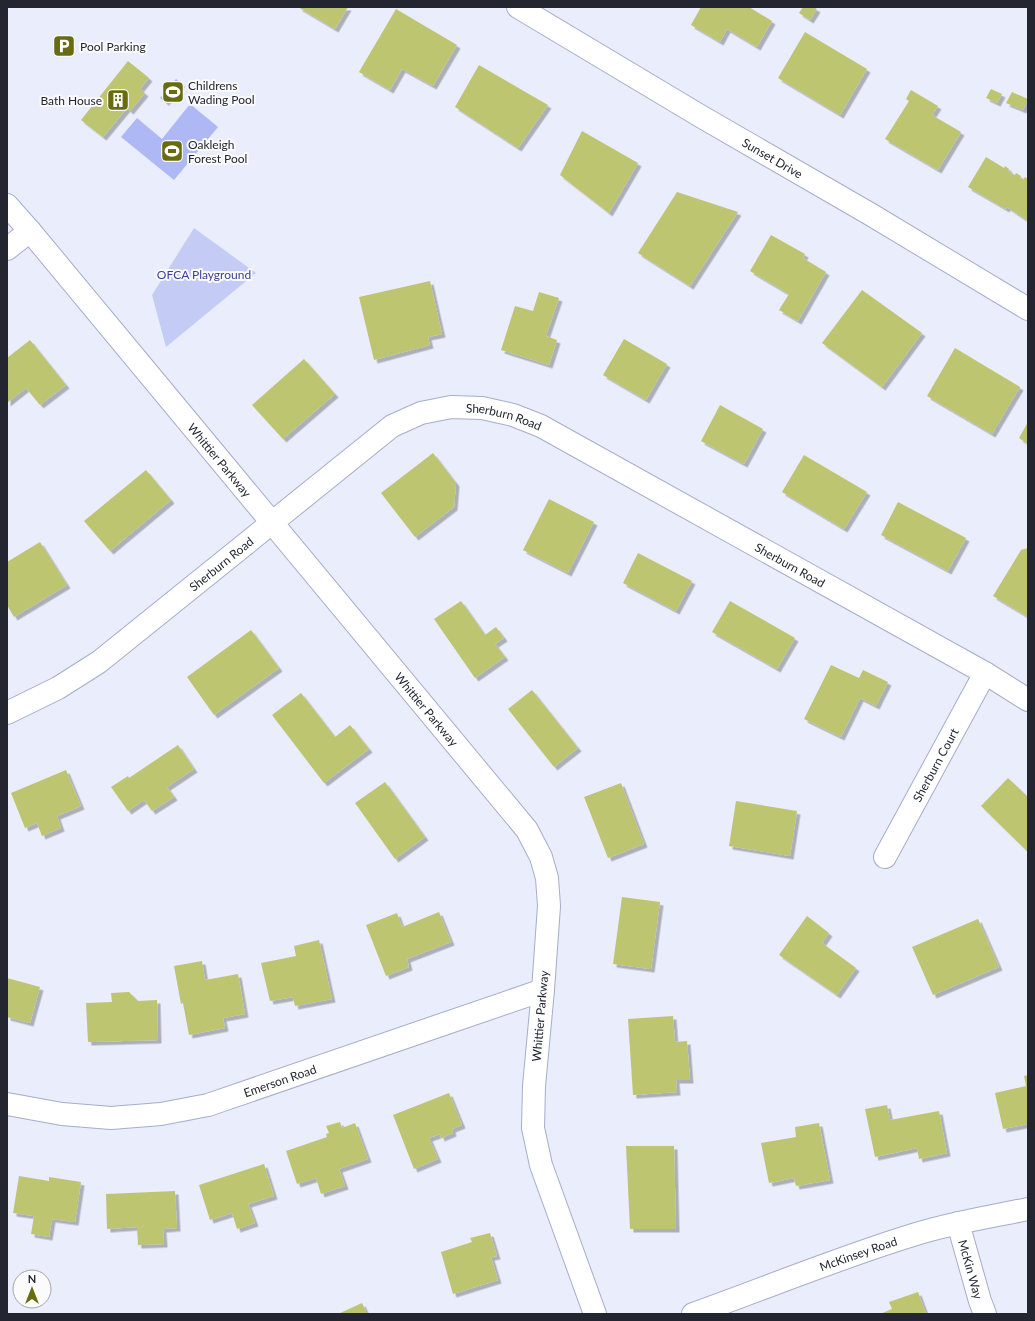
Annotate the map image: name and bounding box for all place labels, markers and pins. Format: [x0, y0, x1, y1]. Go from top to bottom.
parking icon: Pool Parking [51, 33, 77, 59]
place label: Pool Parking [80, 39, 146, 54]
place label: Childrens Wading Pool [188, 78, 255, 107]
sports icon: Childrens Wading Pool [160, 79, 186, 105]
building icon: Bath House [105, 87, 131, 113]
place label: Bath House [40, 93, 102, 108]
place label: Oakleigh Forest Pool [188, 137, 247, 166]
sports icon: Oakleigh Forest Pool [159, 138, 185, 164]

